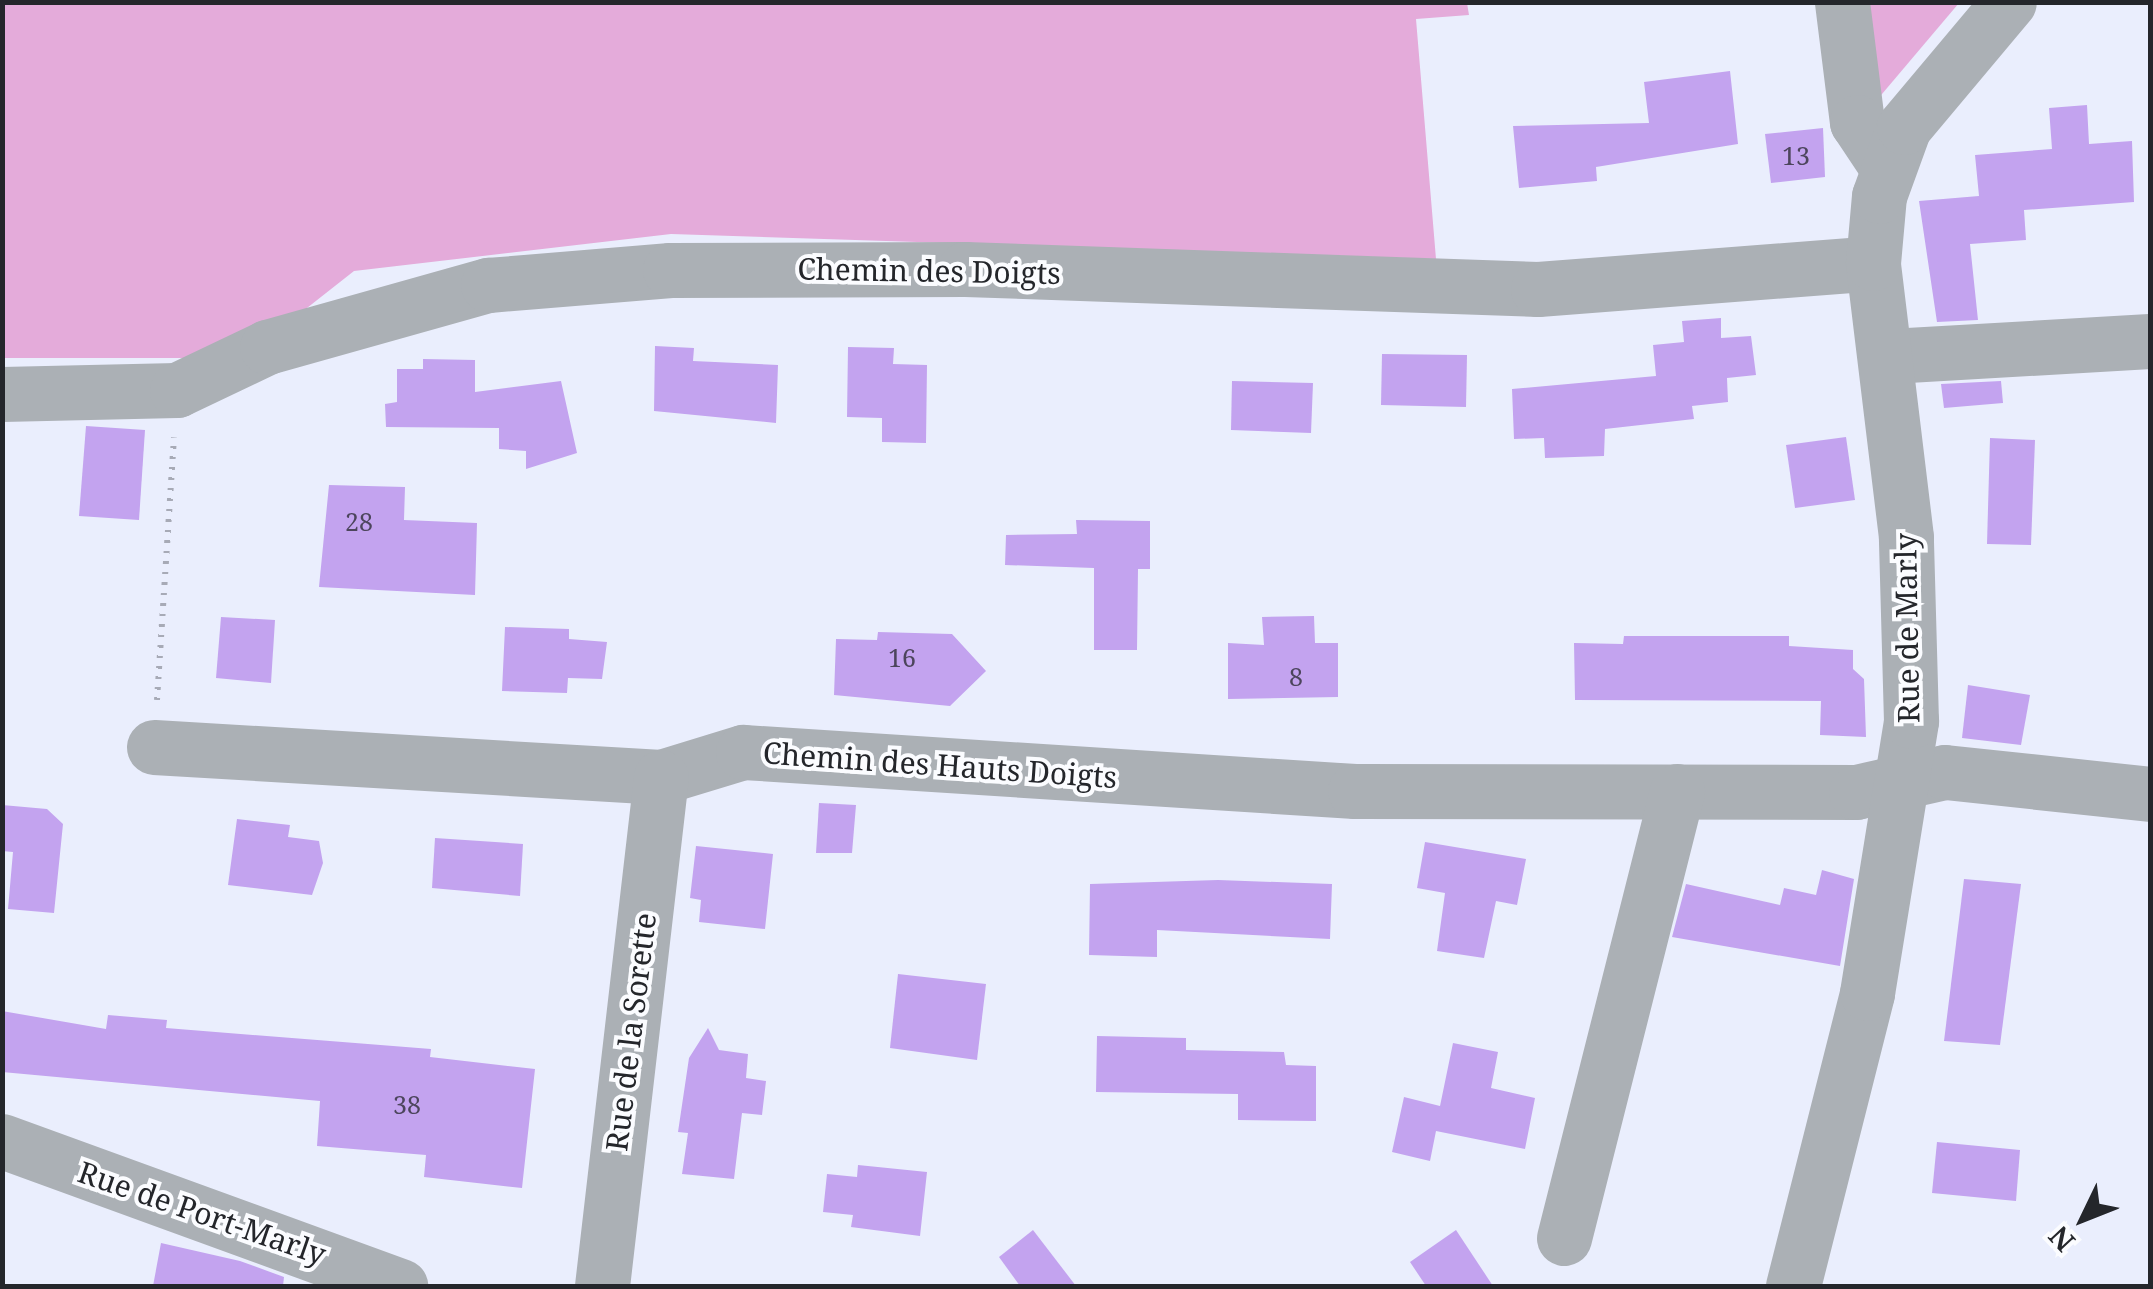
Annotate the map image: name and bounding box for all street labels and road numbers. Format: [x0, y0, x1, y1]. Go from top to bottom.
street label: Chemin des Doigts [797, 251, 1061, 291]
street label: Rue de Marly [1887, 533, 1927, 723]
street label: Chemin des Hauts Doigts [762, 735, 1118, 795]
street label: Rue de la Sorette [599, 911, 663, 1153]
street label: Rue de Port-Marly [73, 1154, 331, 1272]

